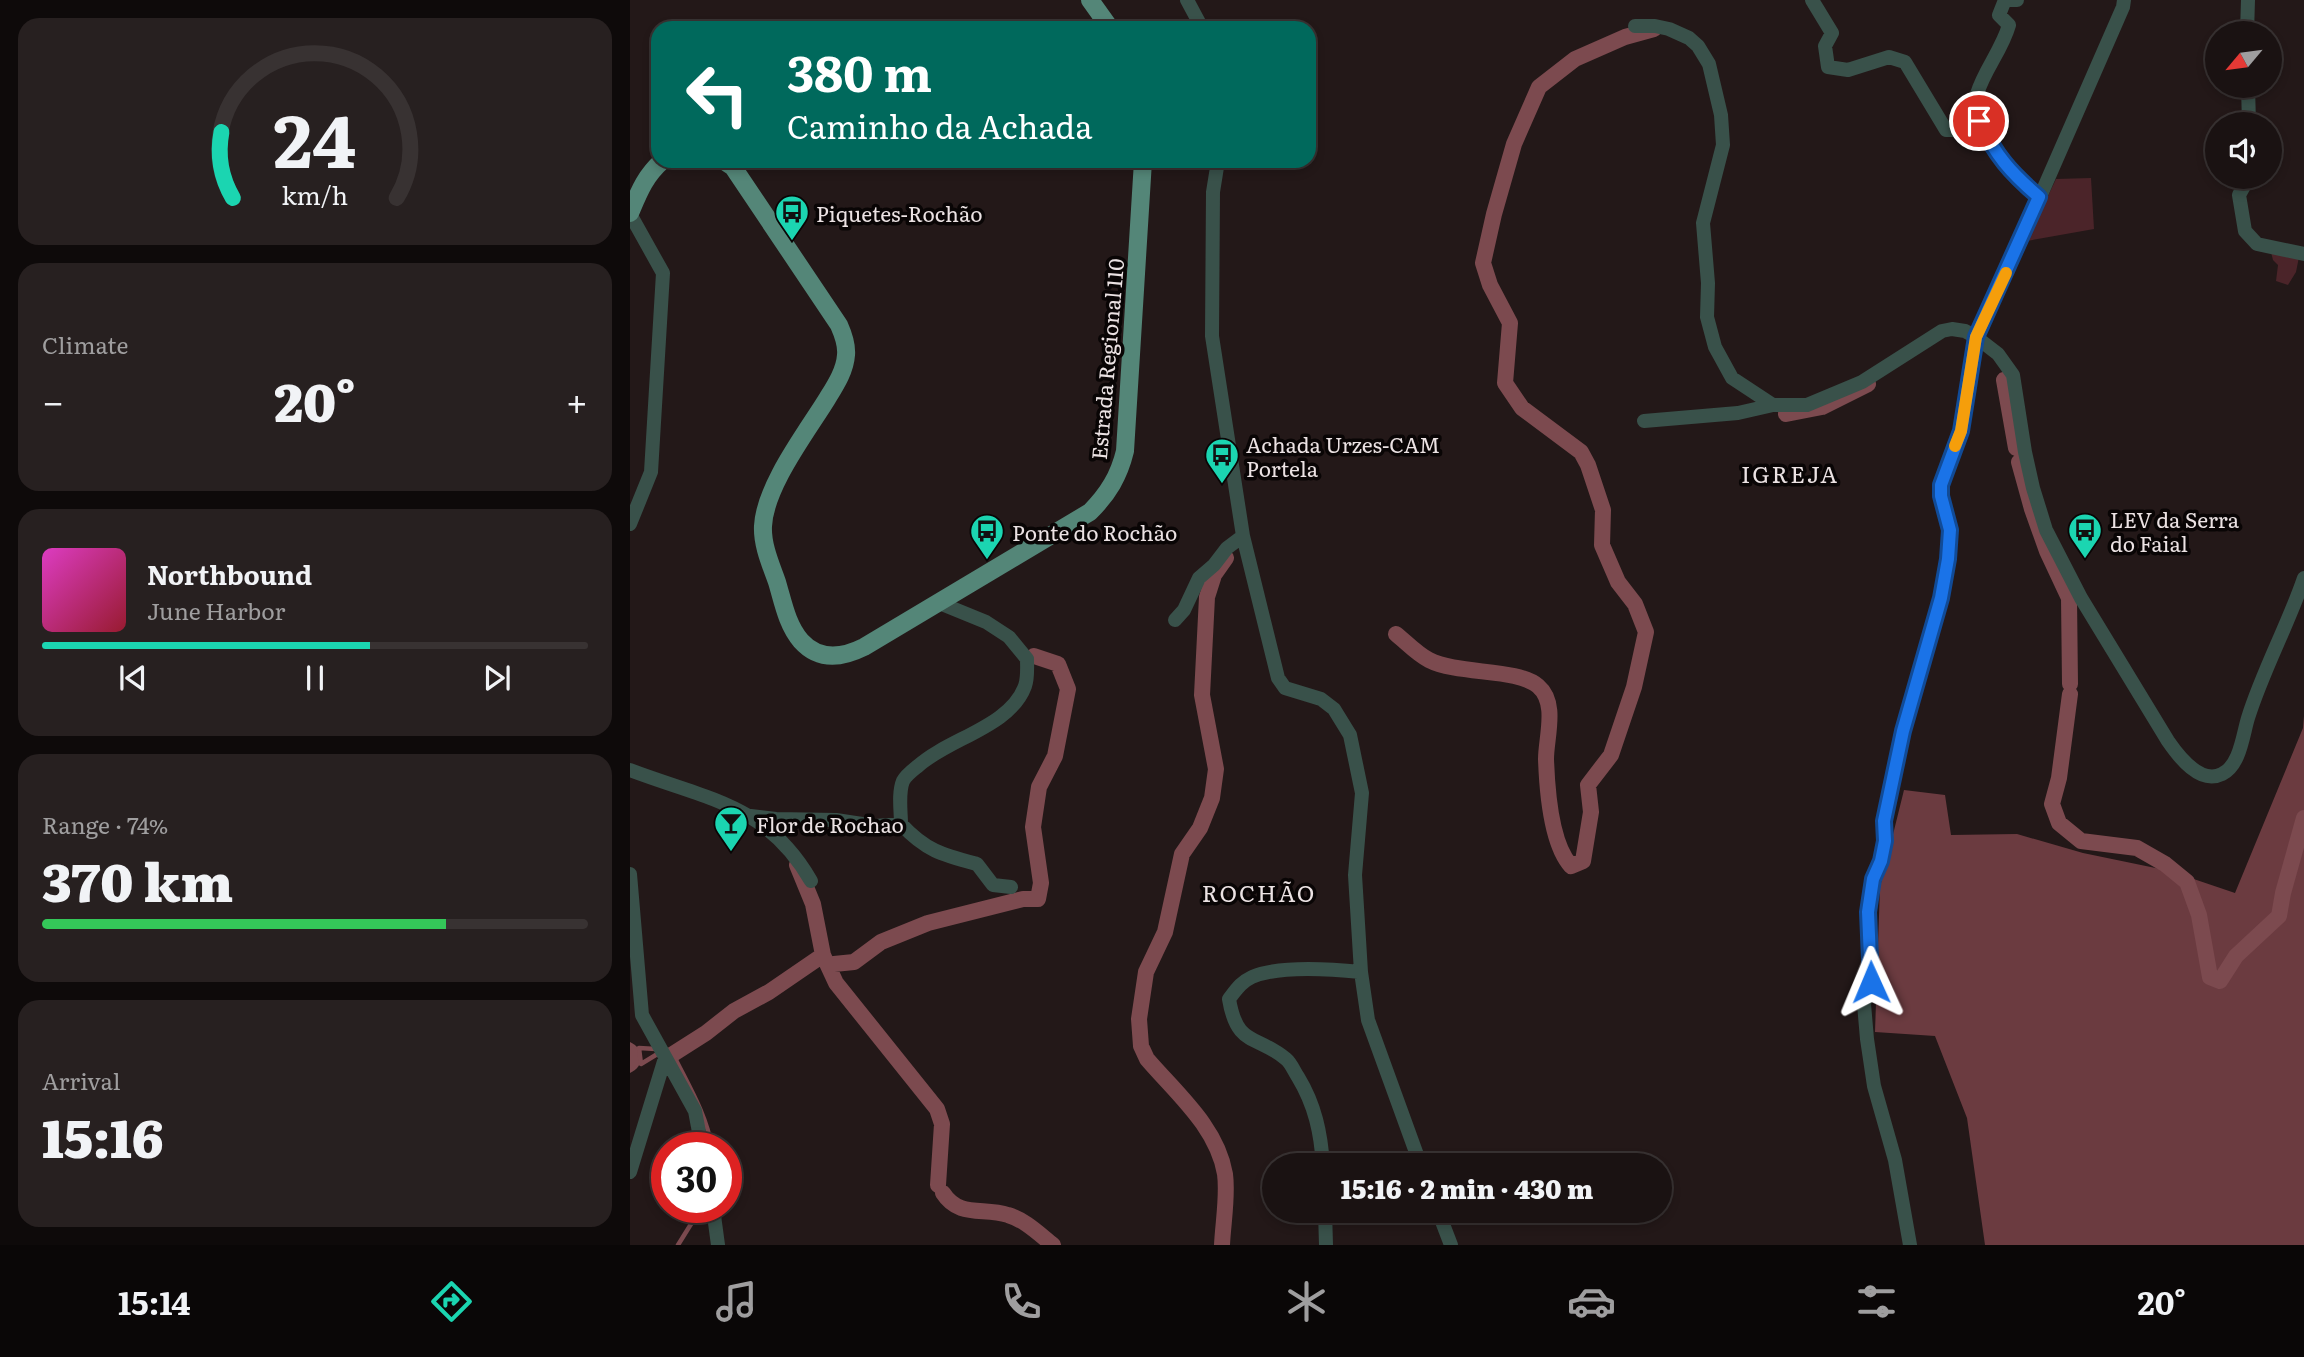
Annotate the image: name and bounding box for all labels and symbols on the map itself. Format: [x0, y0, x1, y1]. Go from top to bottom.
north arrow [2205, 21, 2282, 98]
pin [1949, 91, 2009, 151]
bus stop icon: Piquetes-Rochão [773, 193, 811, 242]
place label: Piquetes-Rochão [816, 197, 982, 228]
street label: Estrada Regional 110 [1082, 257, 1130, 461]
place label: Achada Urzes-CAM Portela [1246, 428, 1440, 483]
bus stop icon: Achada Urzes-CAM Portela [1203, 436, 1241, 485]
district label: IGREJA [1741, 456, 1839, 490]
place label: LEV da Serra do Faial [2110, 503, 2240, 558]
bus stop icon: LEV da Serra do Faial [2066, 511, 2104, 560]
bus stop icon: Ponte do Rochão [968, 512, 1006, 561]
place label: Ponte do Rochão [1012, 516, 1177, 547]
bar icon: Flor de Rochao [712, 804, 750, 853]
place label: Flor de Rochao [756, 808, 904, 839]
district label: ROCHÃO [1202, 875, 1316, 909]
position arrow [1834, 945, 1908, 1019]
speed limit sign: 30 [651, 1132, 742, 1223]

